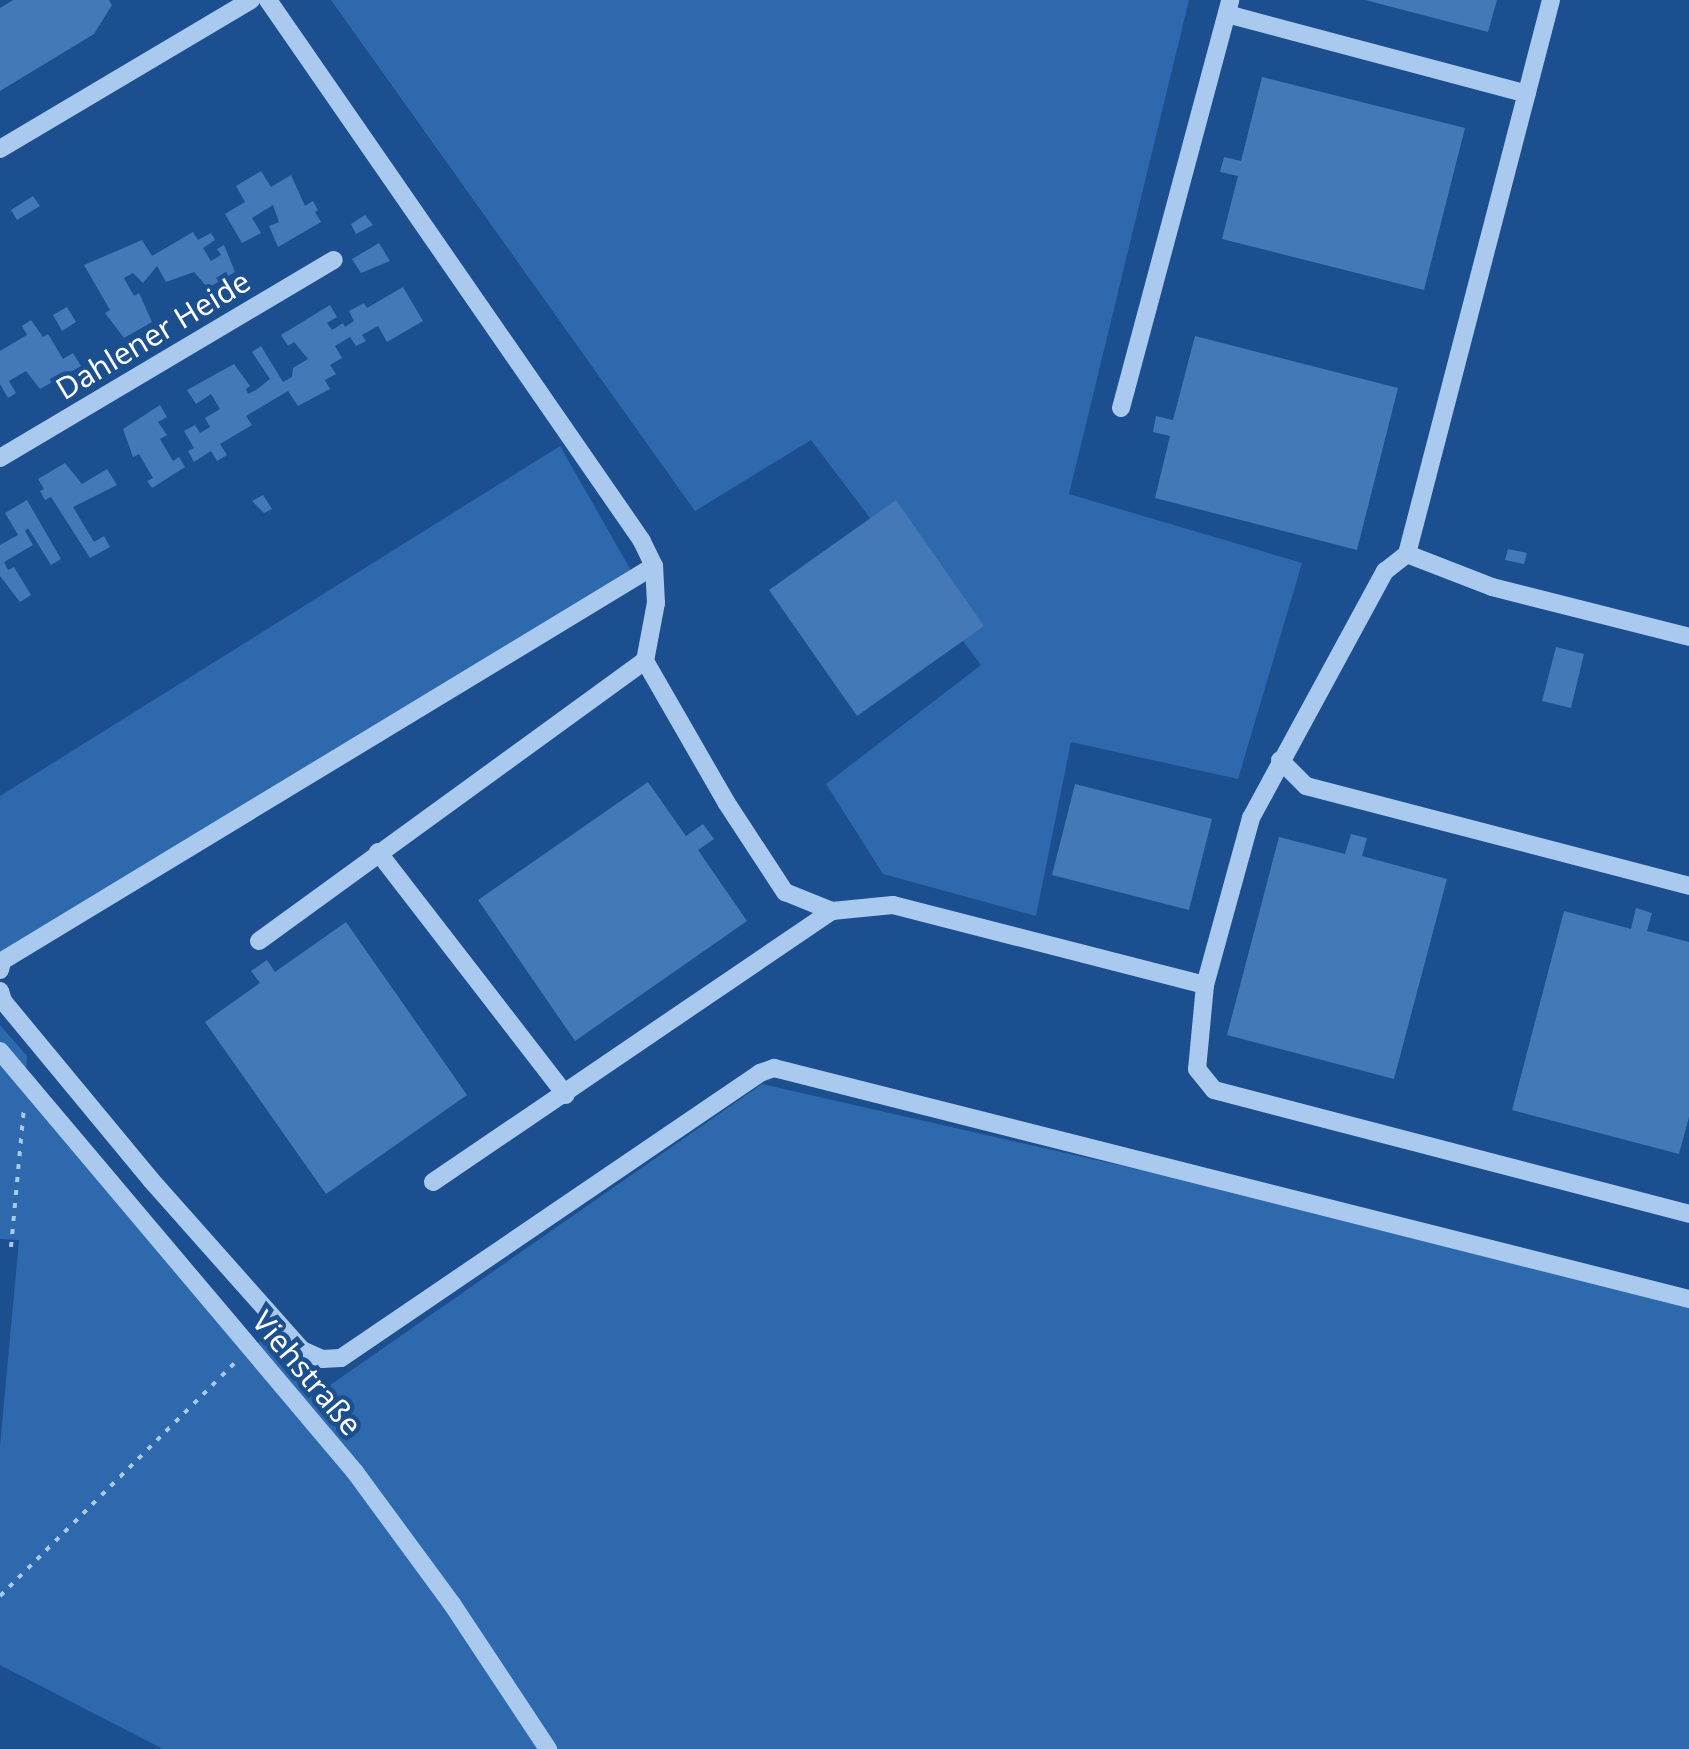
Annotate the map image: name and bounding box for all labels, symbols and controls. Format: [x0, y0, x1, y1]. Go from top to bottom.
street label: Dahlener Heide [50, 263, 256, 407]
street label: Viehstraße [245, 1304, 369, 1442]

